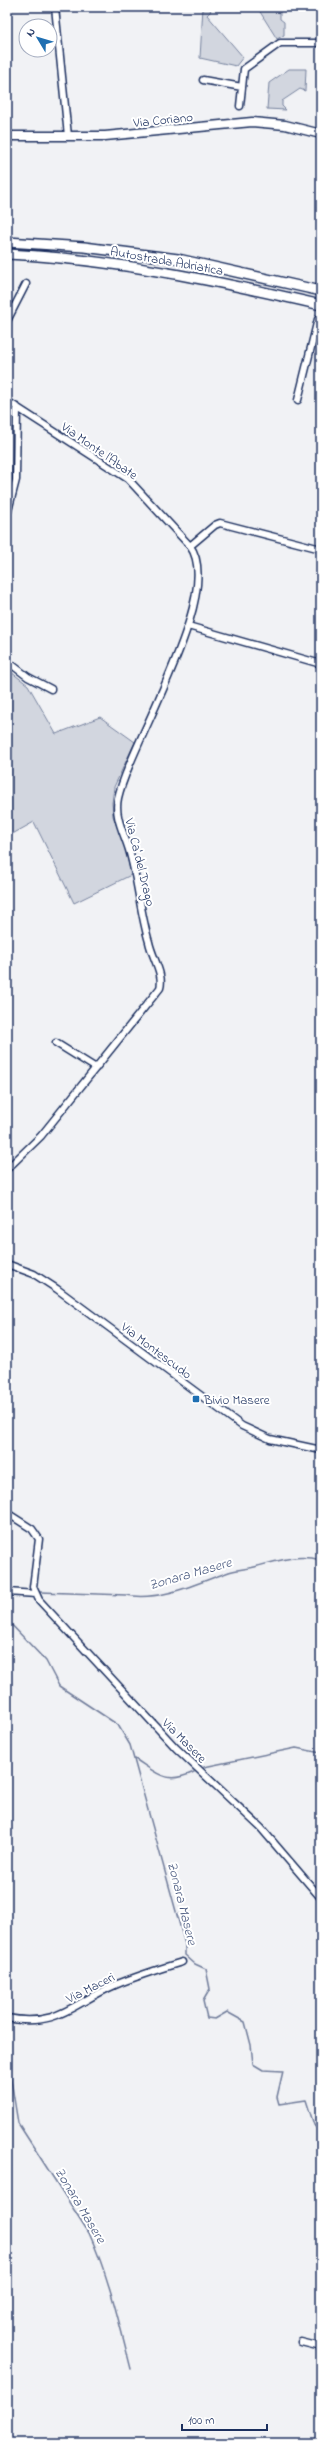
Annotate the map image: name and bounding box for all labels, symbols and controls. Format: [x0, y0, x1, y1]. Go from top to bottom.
north arrow [18, 18, 58, 58]
text: N [22, 25, 40, 40]
street label: Via Coriano [131, 108, 194, 133]
street label: Autostrada Adriatica [109, 242, 225, 281]
street label: Via Monte l'Abate [56, 417, 141, 485]
street label: Via Ca' del Drago [118, 815, 160, 909]
street label: Via Montescudo [116, 1318, 196, 1384]
place label: Bivio Masere [203, 1391, 270, 1410]
marker: Bivio Masere [191, 1394, 201, 1404]
water label: Zonara Masere [147, 1552, 235, 1596]
street label: Via Masere [157, 1714, 211, 1768]
water label: Zonara Masere [161, 1860, 202, 1948]
street label: Via Maceri [62, 1968, 118, 2009]
water label: Zonara Masere [49, 2164, 111, 2248]
scale bar [182, 2406, 267, 2432]
text: 100 m [188, 2412, 215, 2430]

